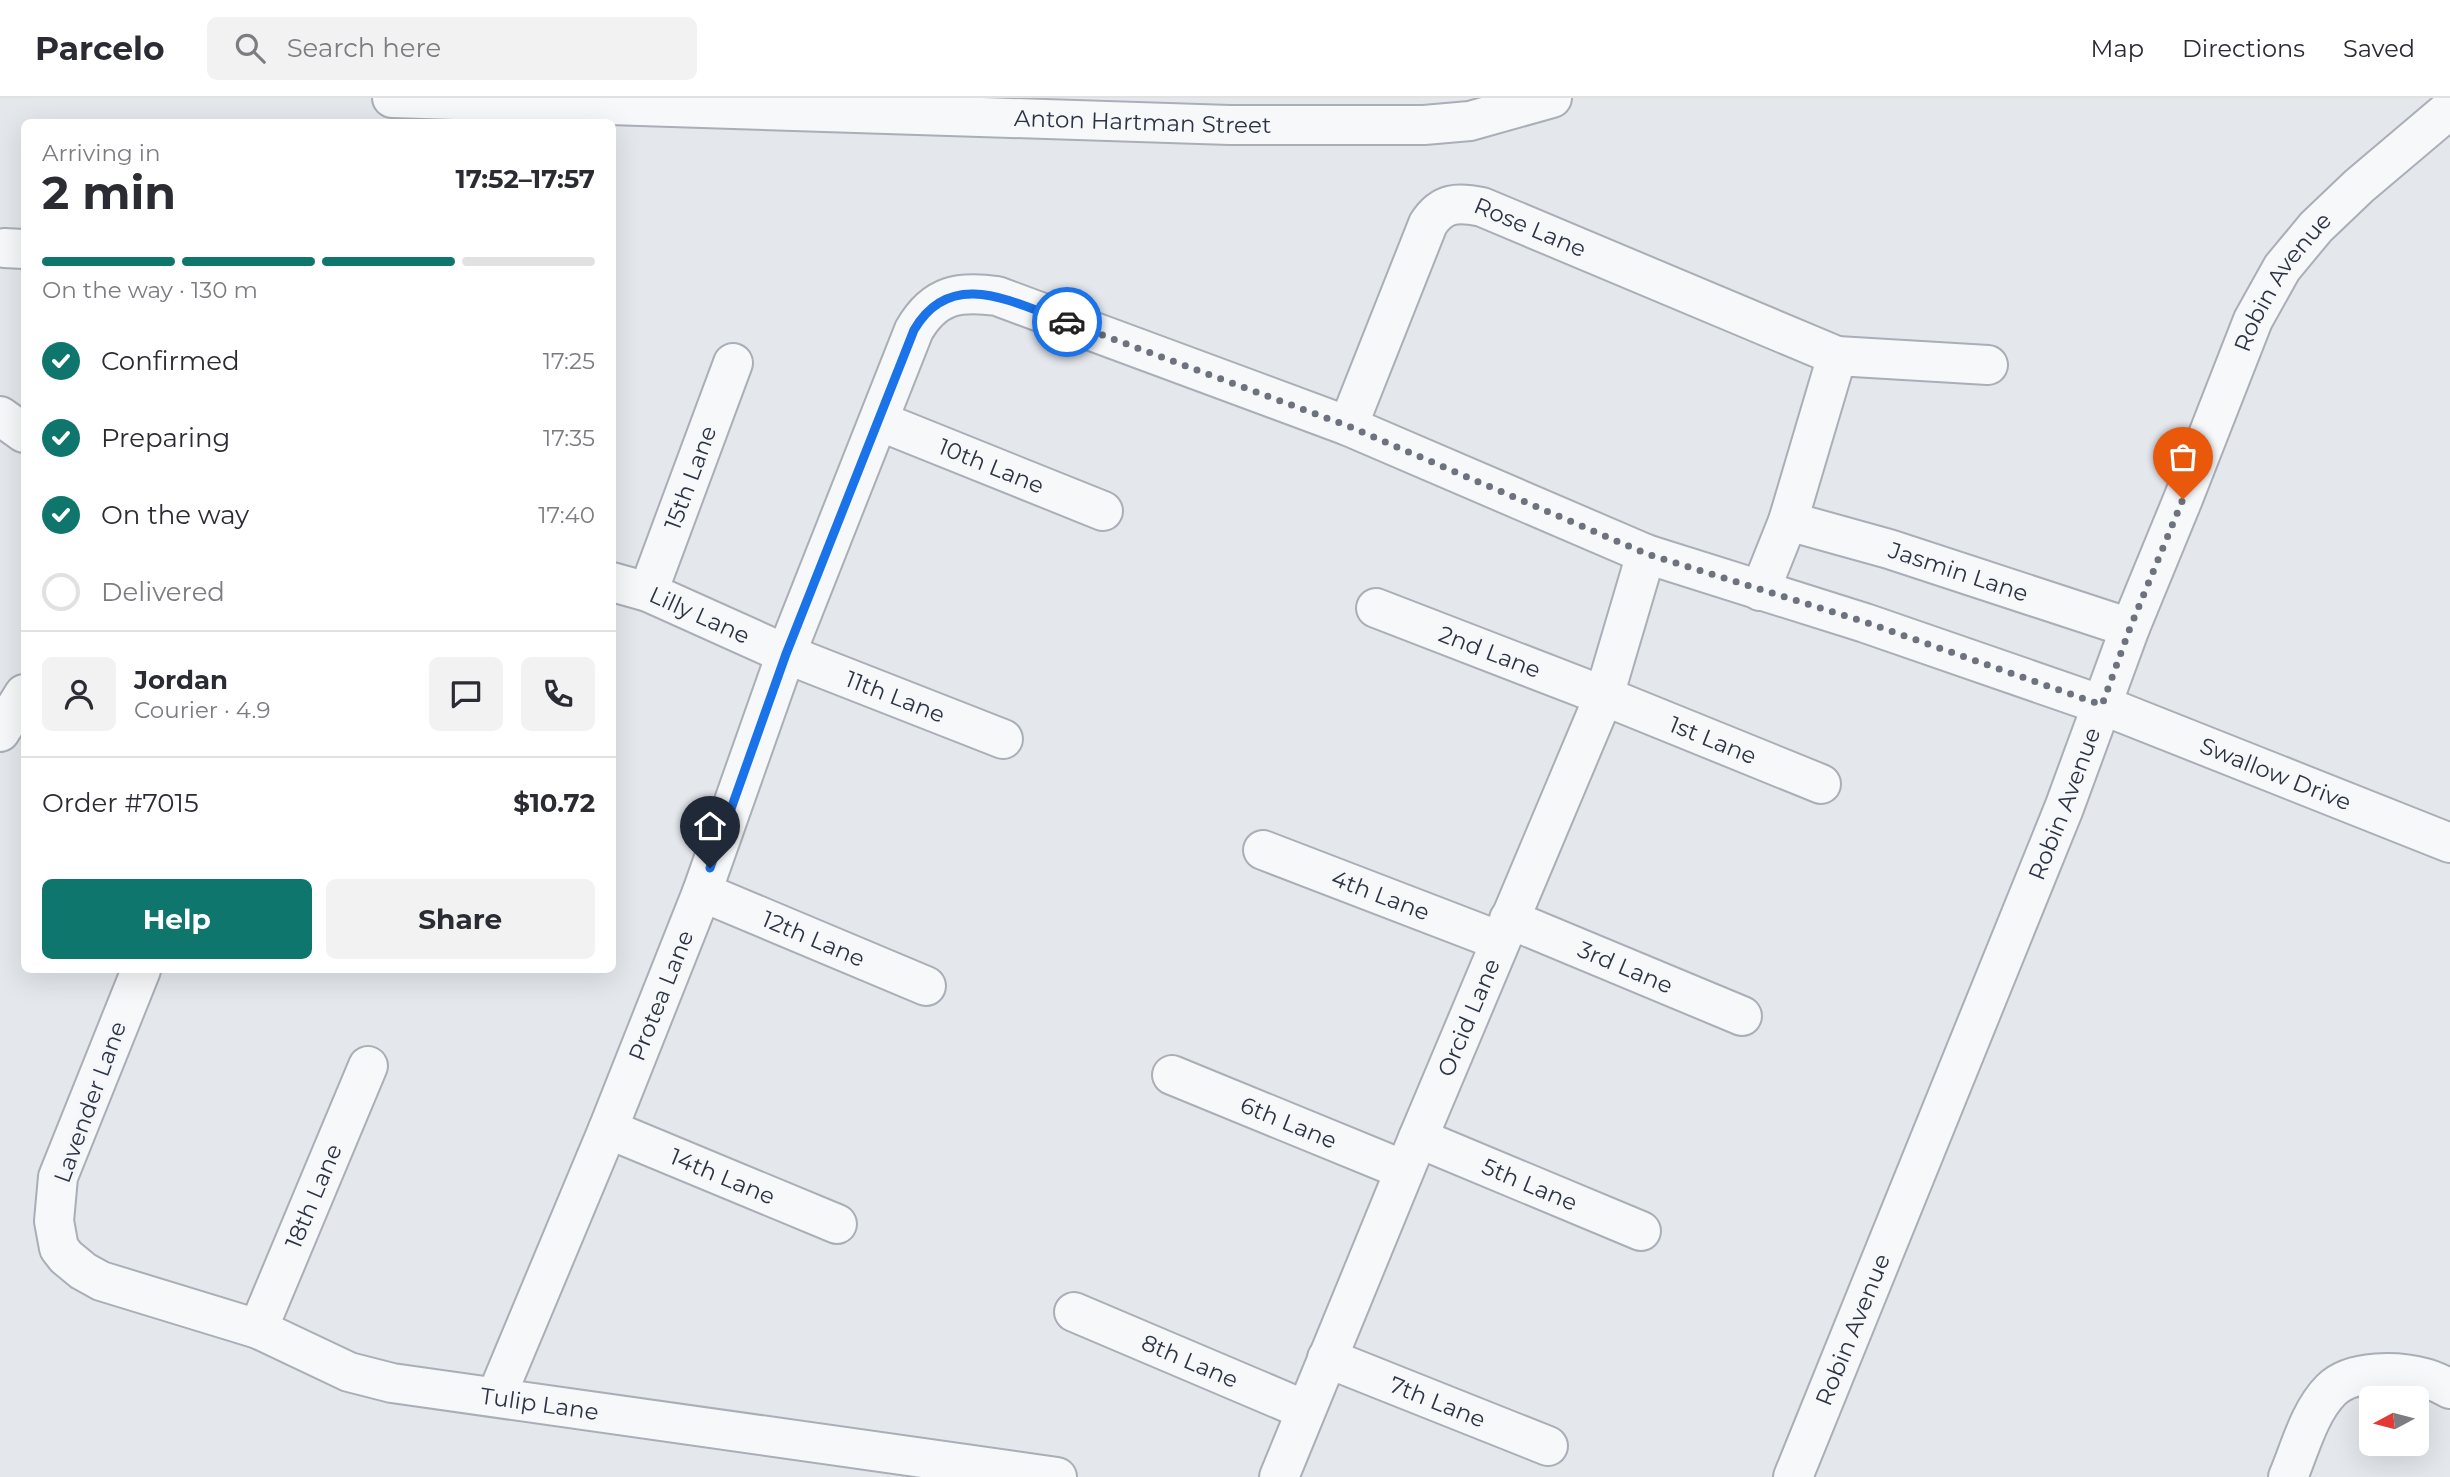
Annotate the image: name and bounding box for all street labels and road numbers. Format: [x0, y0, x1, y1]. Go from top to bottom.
street label: Anton Hartman Street [1014, 104, 1271, 139]
street label: Rose Lane [1470, 191, 1590, 263]
street label: Robin Avenue [2228, 206, 2337, 356]
street label: 15th Lane [658, 422, 723, 534]
street label: 10th Lane [934, 432, 1048, 500]
street label: Jasmin Lane [1884, 536, 2032, 608]
street label: Lilly Lane [645, 580, 754, 650]
street label: 2nd Lane [1435, 620, 1545, 684]
street label: 11th Lane [842, 665, 949, 729]
street label: 1st Lane [1665, 710, 1761, 770]
street label: Robin Avenue [2022, 724, 2106, 884]
street label: Swallow Drive [2196, 731, 2355, 816]
street label: 4th Lane [1328, 864, 1434, 927]
street label: 12th Lane [758, 905, 869, 973]
street label: Protea Lane [622, 926, 699, 1065]
street label: 3rd Lane [1574, 935, 1677, 1000]
street label: Orcid Lane [1431, 954, 1506, 1081]
street label: Lavender Lane [48, 1017, 132, 1187]
street label: 6th Lane [1236, 1091, 1341, 1155]
street label: 18th Lane [279, 1140, 348, 1253]
street label: 14th Lane [666, 1142, 779, 1211]
street label: 5th Lane [1478, 1152, 1581, 1217]
street label: Robin Avenue [1809, 1250, 1896, 1410]
street label: 8th Lane [1137, 1328, 1243, 1394]
street label: 7th Lane [1386, 1370, 1490, 1434]
street label: Tulip Lane [479, 1382, 601, 1426]

